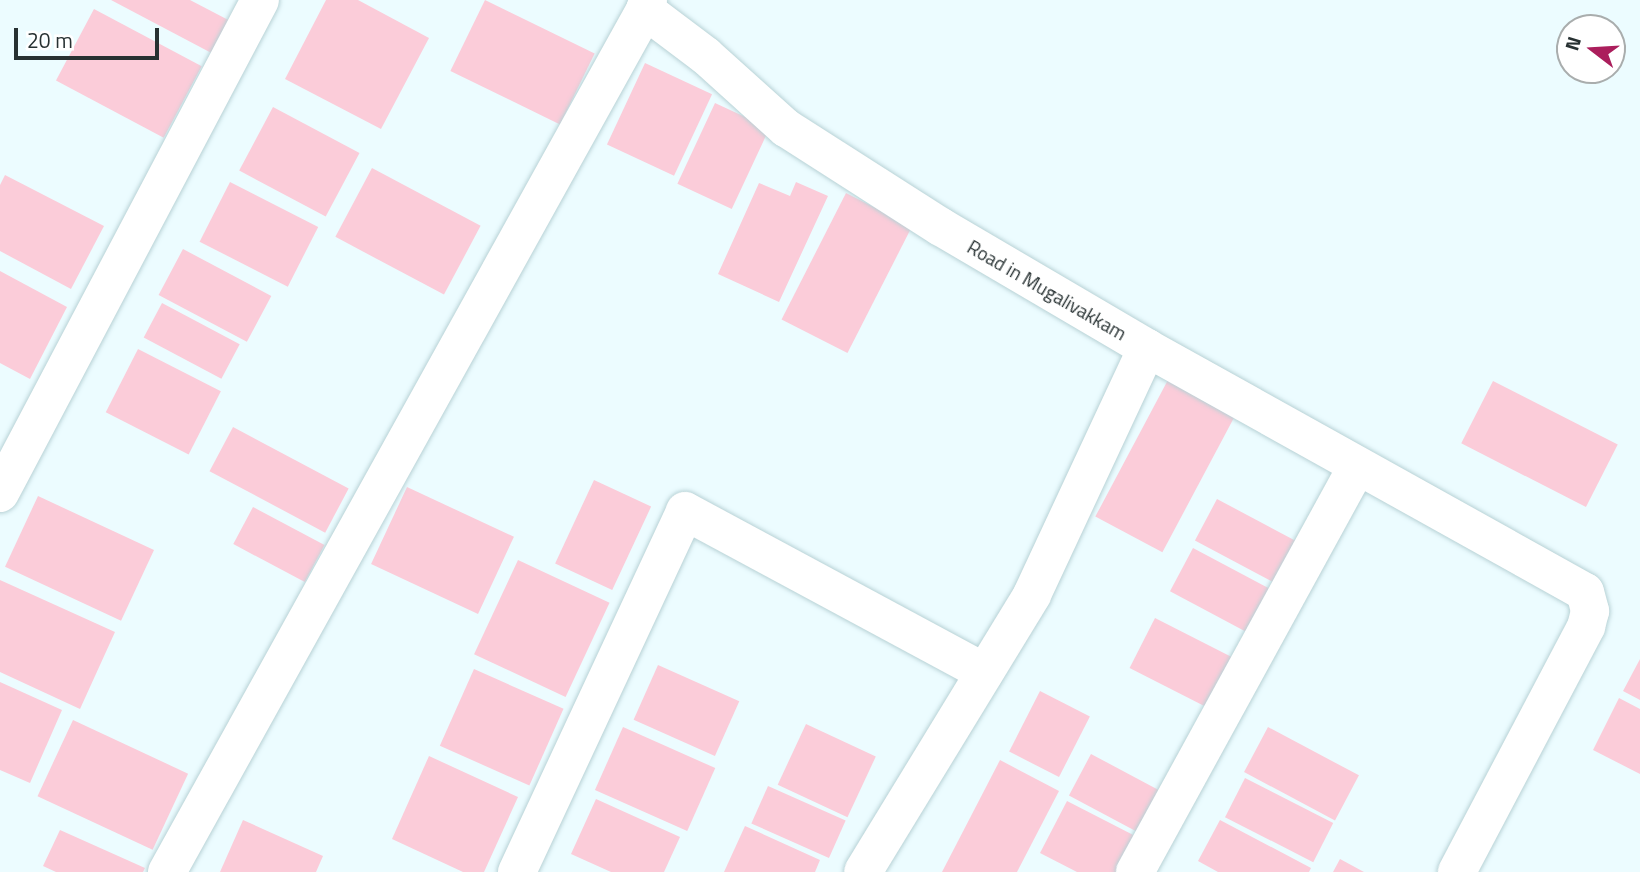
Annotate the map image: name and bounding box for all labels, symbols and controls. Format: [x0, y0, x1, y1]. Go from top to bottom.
scale bar [18, 14, 163, 58]
north arrow [1556, 14, 1626, 84]
text: 20 m [27, 24, 73, 56]
text: N [1557, 33, 1588, 54]
street label: Road in Mugalivakkam [963, 235, 1131, 345]

